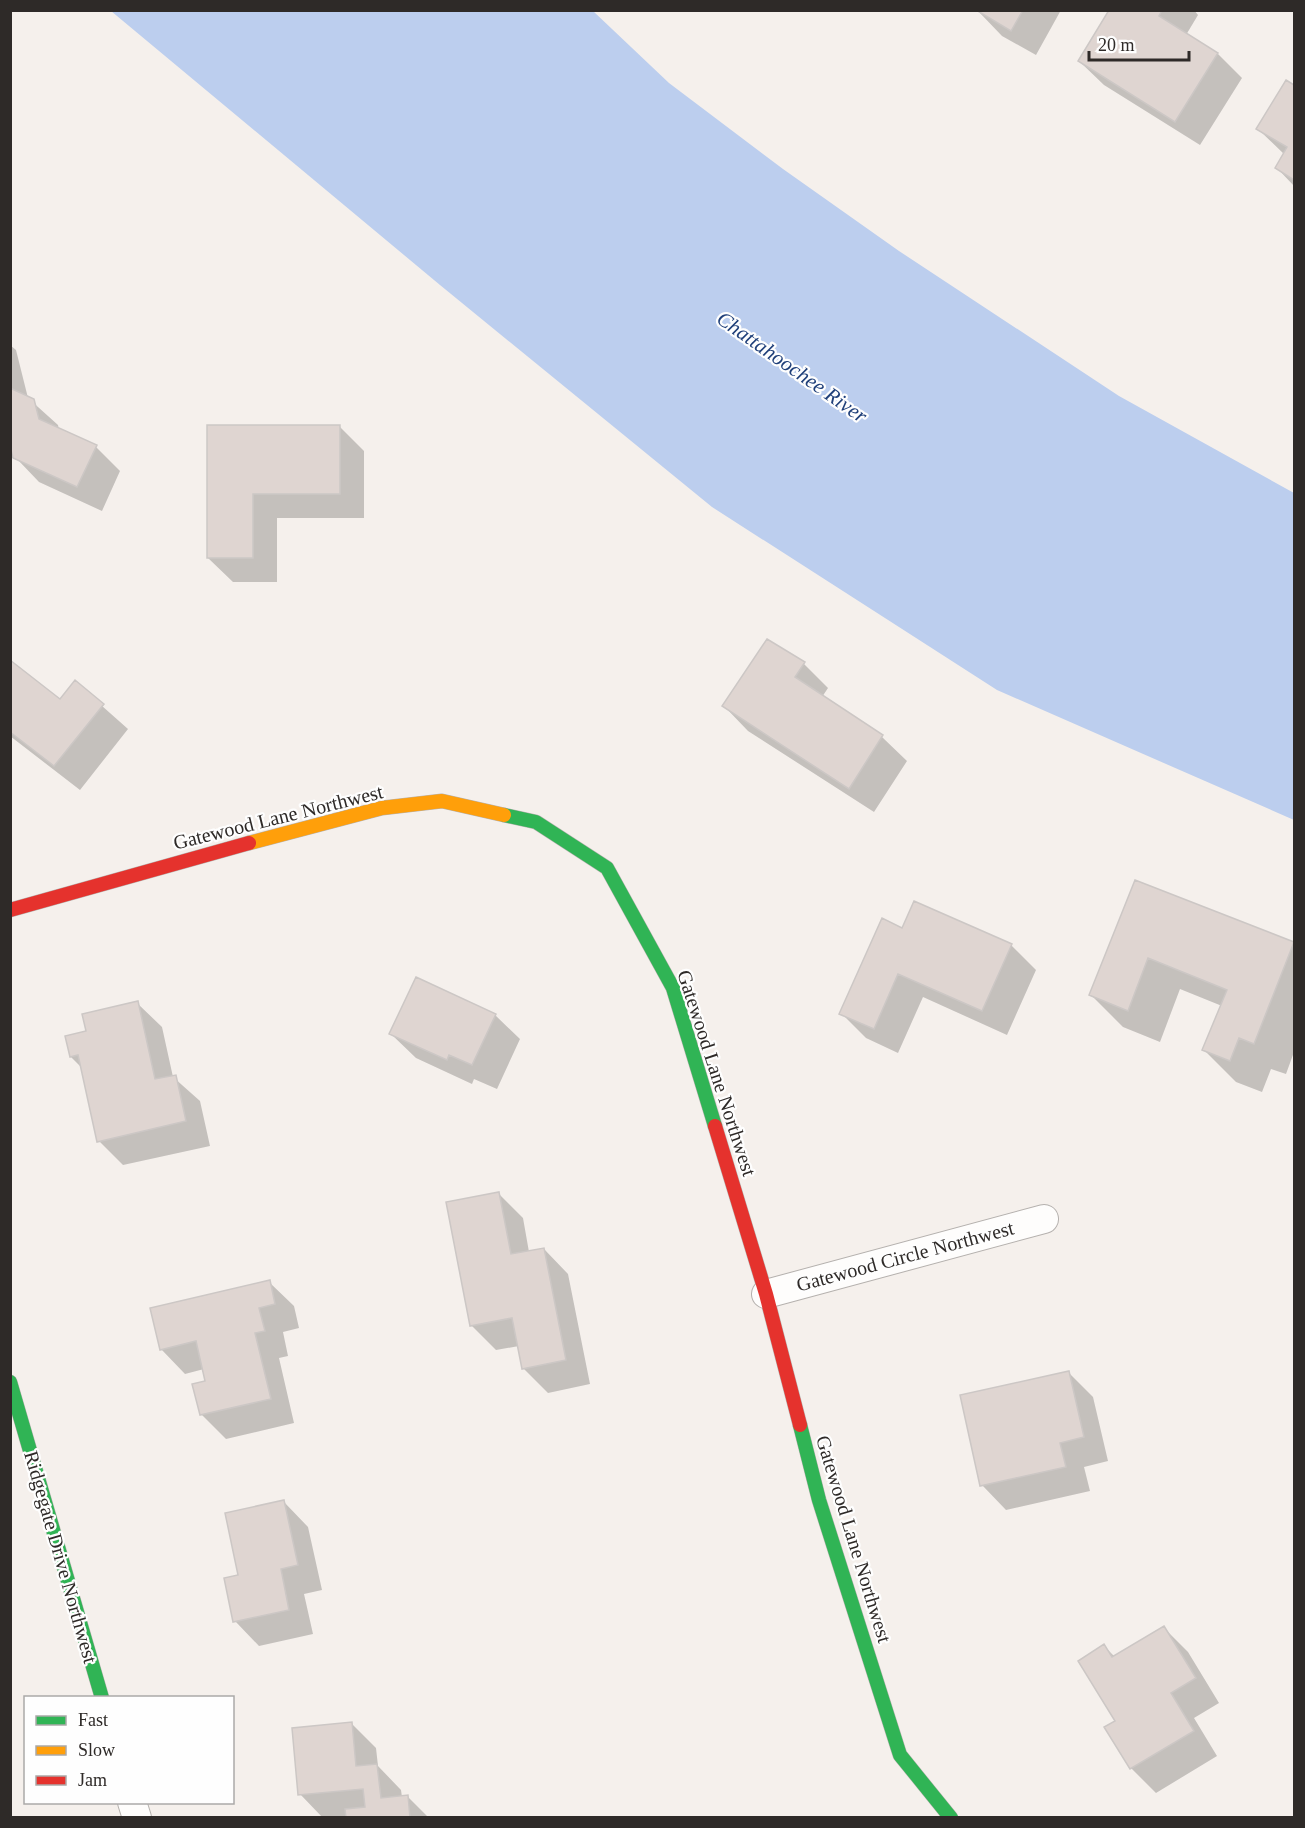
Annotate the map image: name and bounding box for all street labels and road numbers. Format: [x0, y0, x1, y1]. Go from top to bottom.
street label: Gatewood Lane Northwest [171, 780, 386, 854]
street label: Gatewood Lane Northwest [673, 967, 761, 1179]
street label: Gatewood Circle Northwest [794, 1216, 1017, 1296]
street label: Gatewood Lane Northwest [812, 1433, 896, 1646]
street label: Ridgegate Drive Northwest [19, 1448, 102, 1666]

